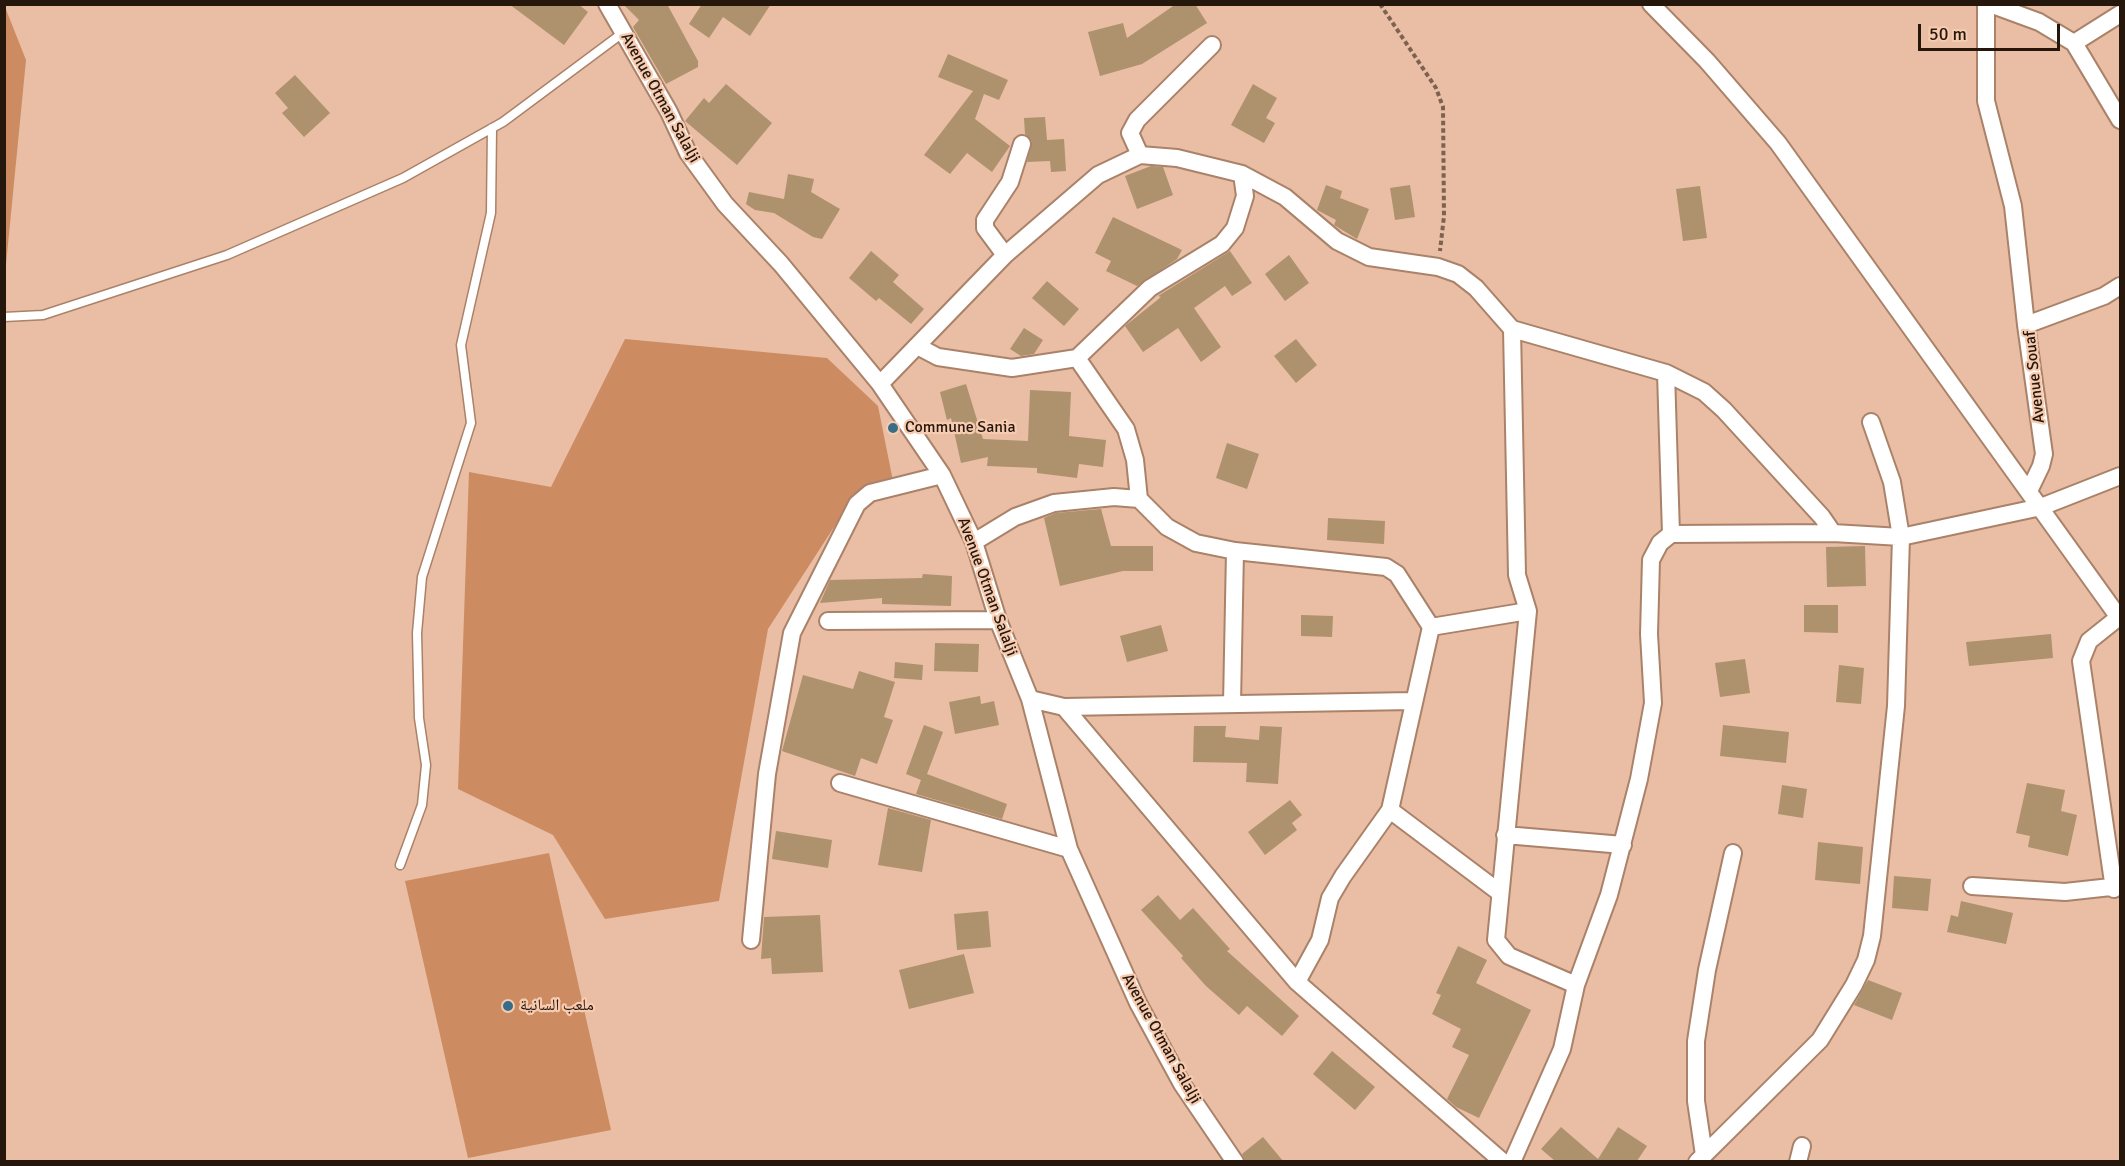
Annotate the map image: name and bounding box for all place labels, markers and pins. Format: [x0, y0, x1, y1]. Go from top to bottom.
place label: Commune Sania [905, 418, 1016, 438]
marker: Commune Sania [886, 421, 900, 435]
place label: ملعب السانية [520, 996, 594, 1016]
marker: ملعب السانية [501, 999, 515, 1013]

